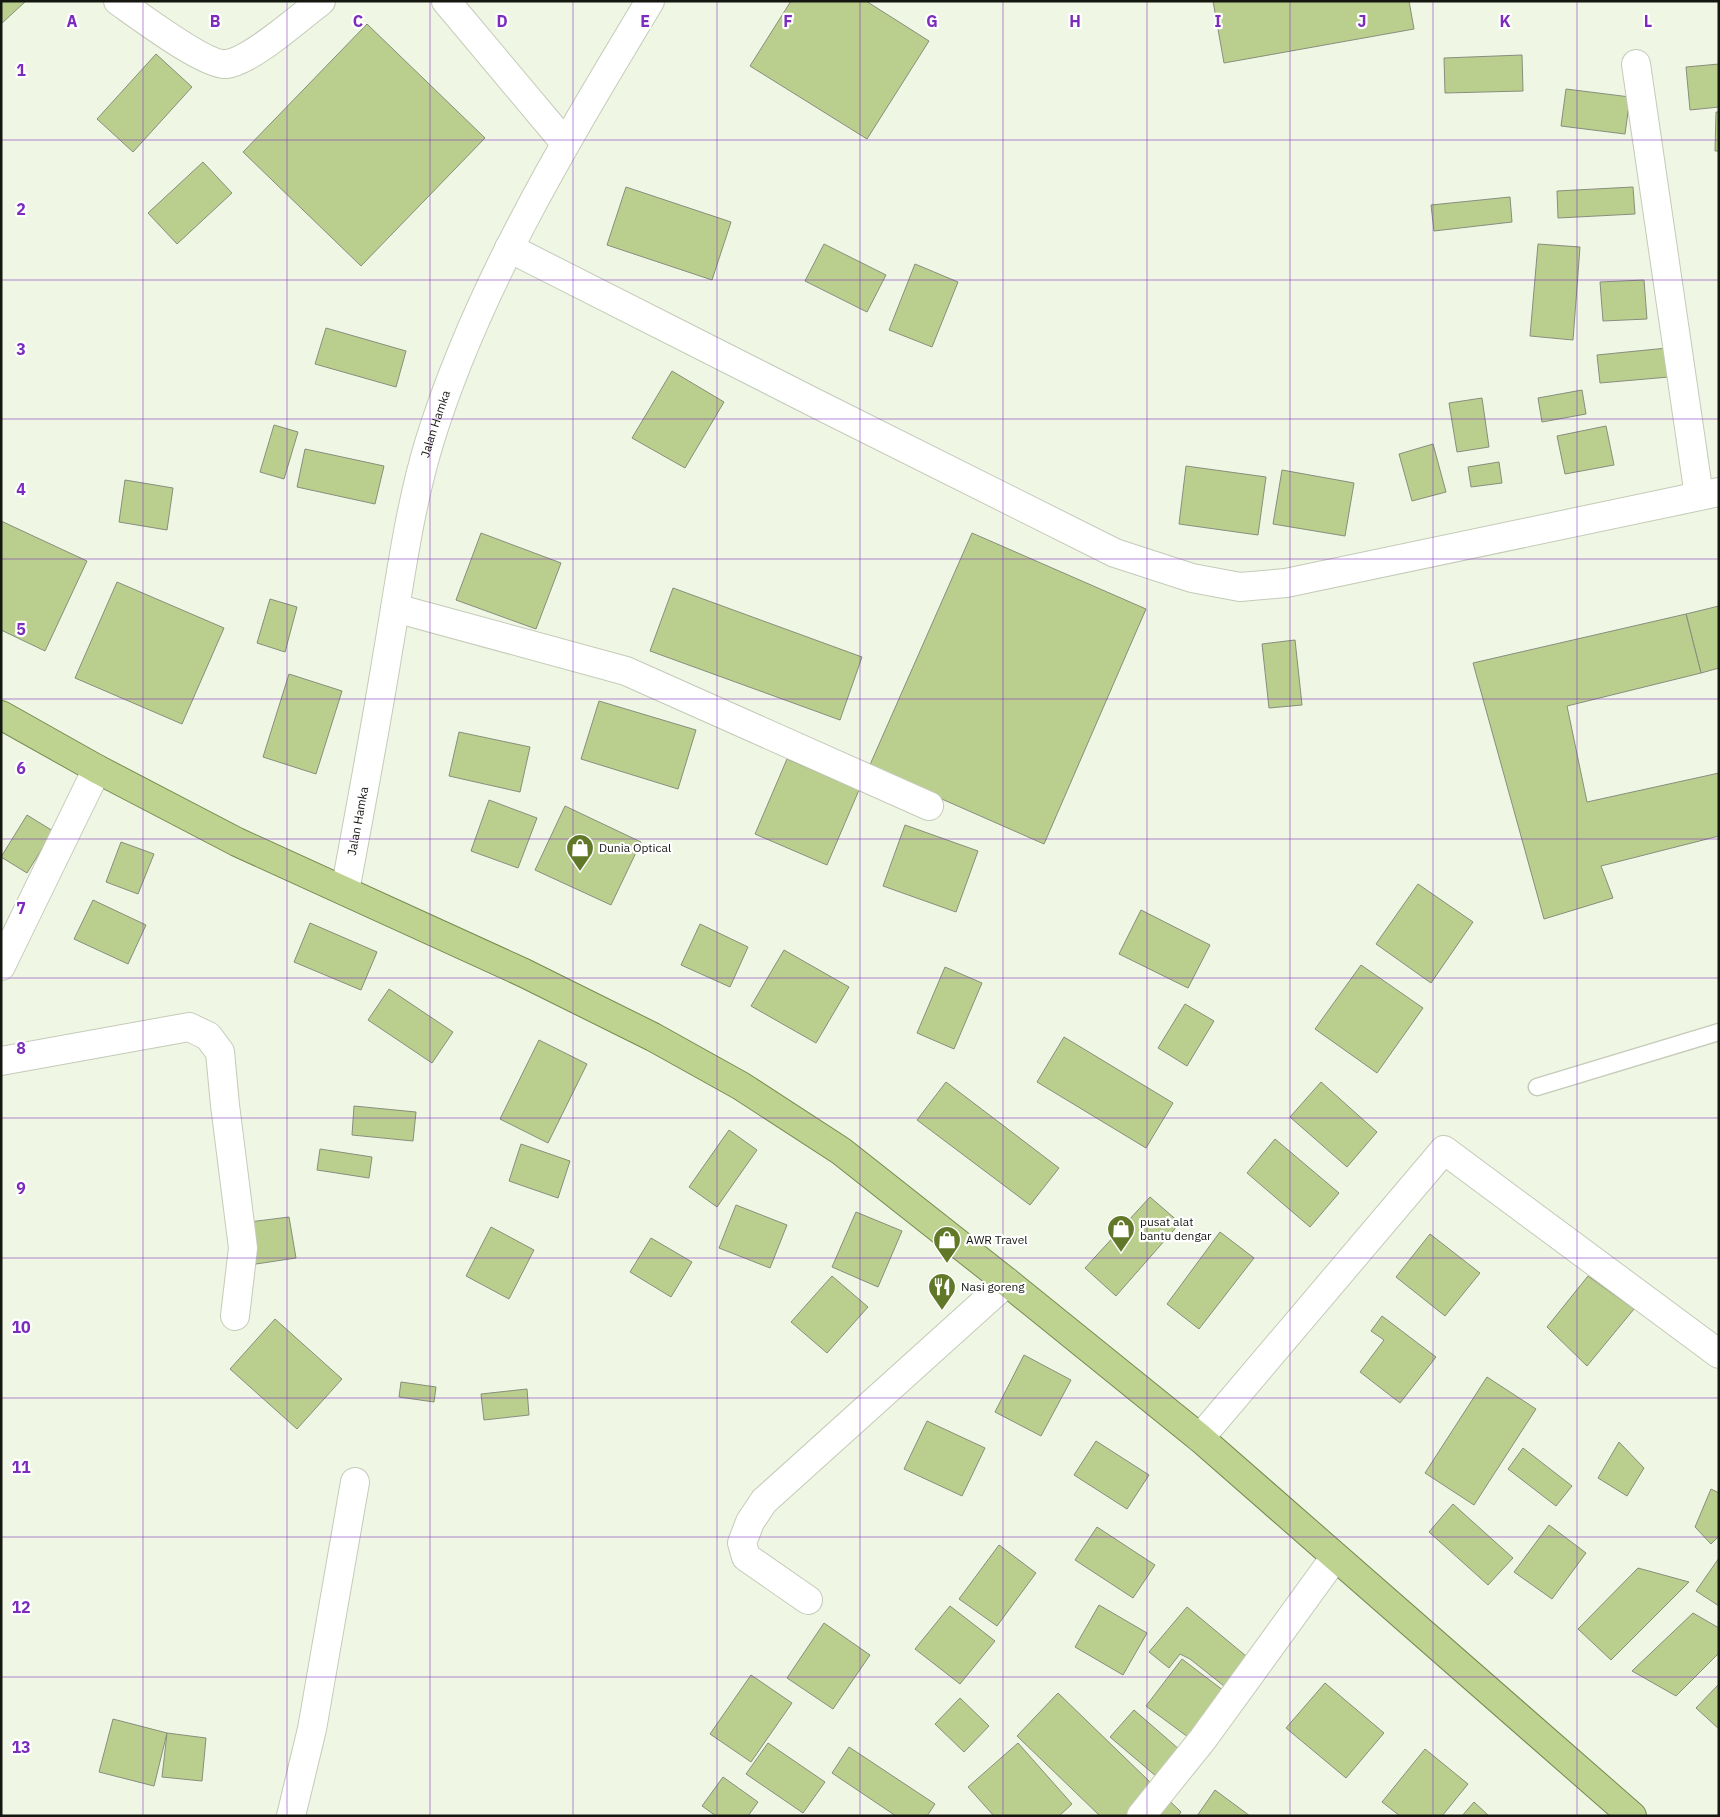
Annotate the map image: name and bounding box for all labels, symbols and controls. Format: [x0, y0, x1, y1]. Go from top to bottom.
text: A [67, 11, 78, 31]
text: B [210, 11, 221, 31]
text: C [353, 11, 363, 31]
text: D [496, 11, 508, 31]
text: E [640, 11, 650, 31]
text: F [783, 11, 793, 31]
text: G [926, 11, 938, 31]
text: H [1069, 11, 1081, 31]
text: I [1215, 11, 1222, 31]
text: J [1358, 11, 1366, 31]
text: K [1499, 11, 1511, 31]
text: L [1644, 11, 1652, 31]
text: 1 [16, 60, 26, 80]
text: 2 [16, 199, 26, 219]
text: 3 [16, 339, 26, 359]
street label: Jalan Hamka [417, 388, 453, 459]
text: 4 [16, 479, 26, 499]
text: 5 [16, 619, 26, 639]
text: 6 [16, 758, 26, 778]
street label: Jalan Hamka [344, 785, 371, 857]
shop icon: Dunia Optical [565, 833, 595, 872]
place label: Dunia Optical [599, 840, 671, 855]
text: 7 [16, 898, 26, 918]
text: 8 [16, 1038, 26, 1058]
text: 9 [16, 1178, 26, 1198]
shop icon: pusat alat bantu dengar [1106, 1214, 1136, 1253]
place label: pusat alat bantu dengar [1140, 1214, 1212, 1243]
shop icon: AWR Travel [932, 1225, 962, 1264]
place label: AWR Travel [966, 1232, 1028, 1247]
restaurant icon: Nasi goreng [927, 1272, 957, 1311]
place label: Nasi goreng [961, 1279, 1025, 1294]
text: 10 [11, 1317, 31, 1337]
text: 11 [11, 1457, 31, 1477]
text: 12 [11, 1597, 31, 1617]
text: 13 [11, 1737, 31, 1757]

